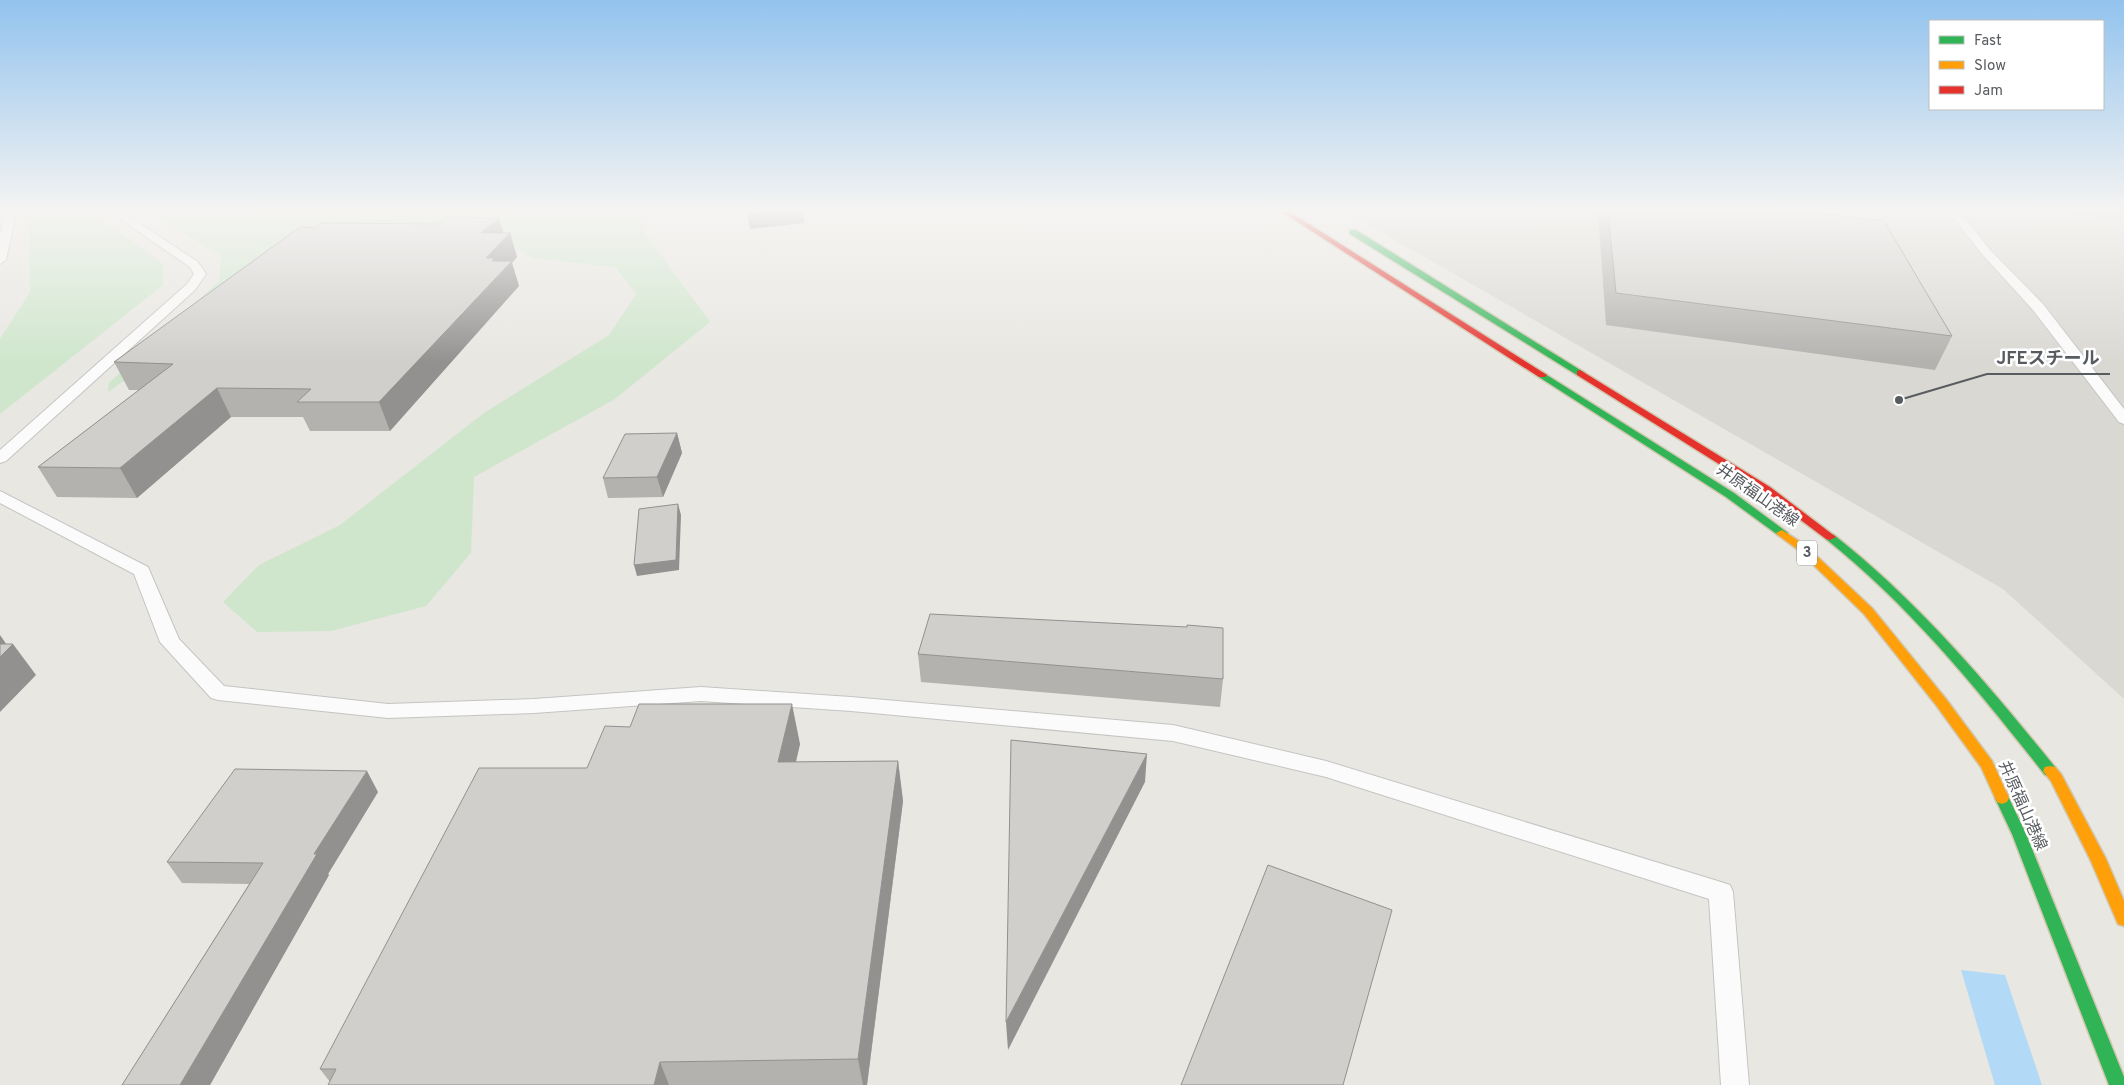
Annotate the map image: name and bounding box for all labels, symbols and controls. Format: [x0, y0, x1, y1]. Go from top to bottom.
legend [1929, 20, 2104, 110]
text: Fast [1974, 32, 2002, 51]
text: Slow [1974, 57, 2006, 76]
text: Jam [1974, 82, 2003, 101]
callout: JFEスチール [1987, 341, 2110, 374]
text: JFEスチール [1996, 348, 2100, 371]
street label: 井原福山港線 [1712, 460, 1802, 532]
road number: 3 [1797, 540, 1817, 566]
street label: 井原福山港線 [1993, 758, 2051, 854]

